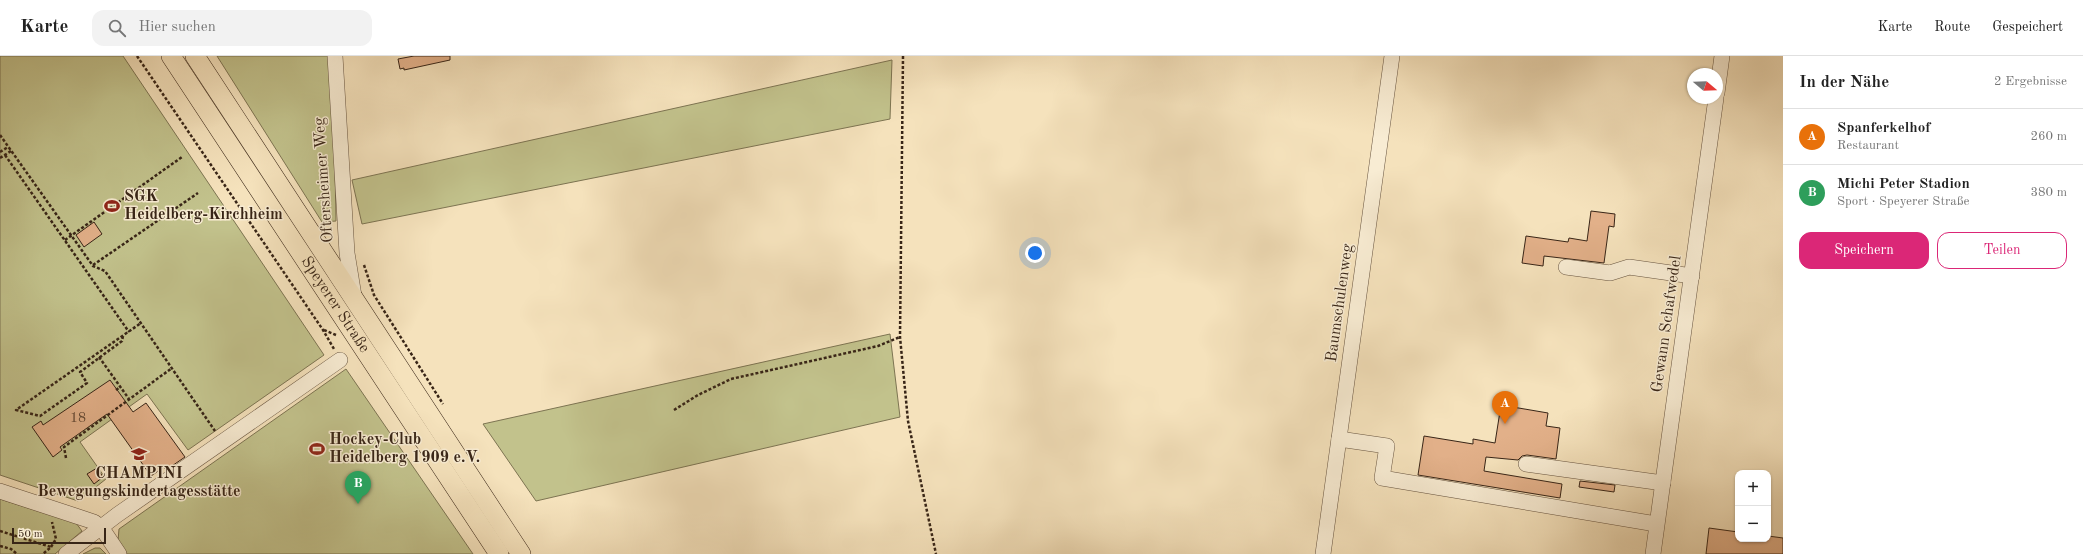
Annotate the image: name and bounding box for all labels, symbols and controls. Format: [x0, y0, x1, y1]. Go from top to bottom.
search box [92, 10, 372, 46]
icon: search [106, 17, 128, 39]
text: Karte [20, 18, 68, 37]
text: Hier suchen [138, 20, 216, 35]
text: Karte [1878, 20, 1912, 34]
text: Route [1934, 20, 1970, 34]
text: Gespeichert [1992, 20, 2063, 34]
north arrow [1687, 68, 1723, 104]
text: In der Nähe [1799, 74, 1889, 91]
text: 2 Ergebnisse [1994, 75, 2067, 88]
street label: Oftersheimer Weg [312, 116, 336, 243]
text: Spanferkelhof [1837, 121, 1931, 136]
text: A [1807, 130, 1817, 143]
text: 260 m [2030, 130, 2067, 143]
text: Restaurant [1837, 139, 1899, 152]
text: Michi Peter Stadion [1837, 177, 1970, 192]
text: B [1807, 186, 1817, 199]
text: 380 m [2030, 186, 2067, 199]
place label: SGK Heidelberg-Kirchheim [124, 189, 283, 223]
text: Sport · Speyerer Straße [1837, 195, 1970, 208]
sports icon: SGK Heidelberg-Kirchheim [103, 197, 121, 215]
button: Speichern [1799, 232, 1929, 269]
button: Teilen [1937, 232, 2067, 269]
street label: Baumschulenweg [1324, 242, 1356, 363]
your location [1025, 243, 1045, 263]
street label: Speyerer Straße [298, 254, 372, 356]
street label: Gewann Schafwedel [1649, 254, 1685, 394]
pin: A [1492, 391, 1518, 424]
house number: 18 [70, 411, 86, 425]
place label: Hockey-Club Heidelberg 1909 e.V. [329, 432, 480, 466]
sports icon: Hockey-Club Heidelberg 1909 e.V. [308, 440, 326, 458]
school or university icon: CHAMPINI Bewegungskindertagesstätte [130, 445, 148, 463]
place label: CHAMPINI Bewegungskindertagesstätte [37, 466, 241, 500]
map controls [1735, 470, 1771, 542]
button: + [1735, 470, 1771, 506]
pin: B [345, 471, 371, 504]
button: − [1735, 506, 1771, 542]
scale bar [12, 526, 106, 545]
text: 50 m [18, 529, 43, 540]

